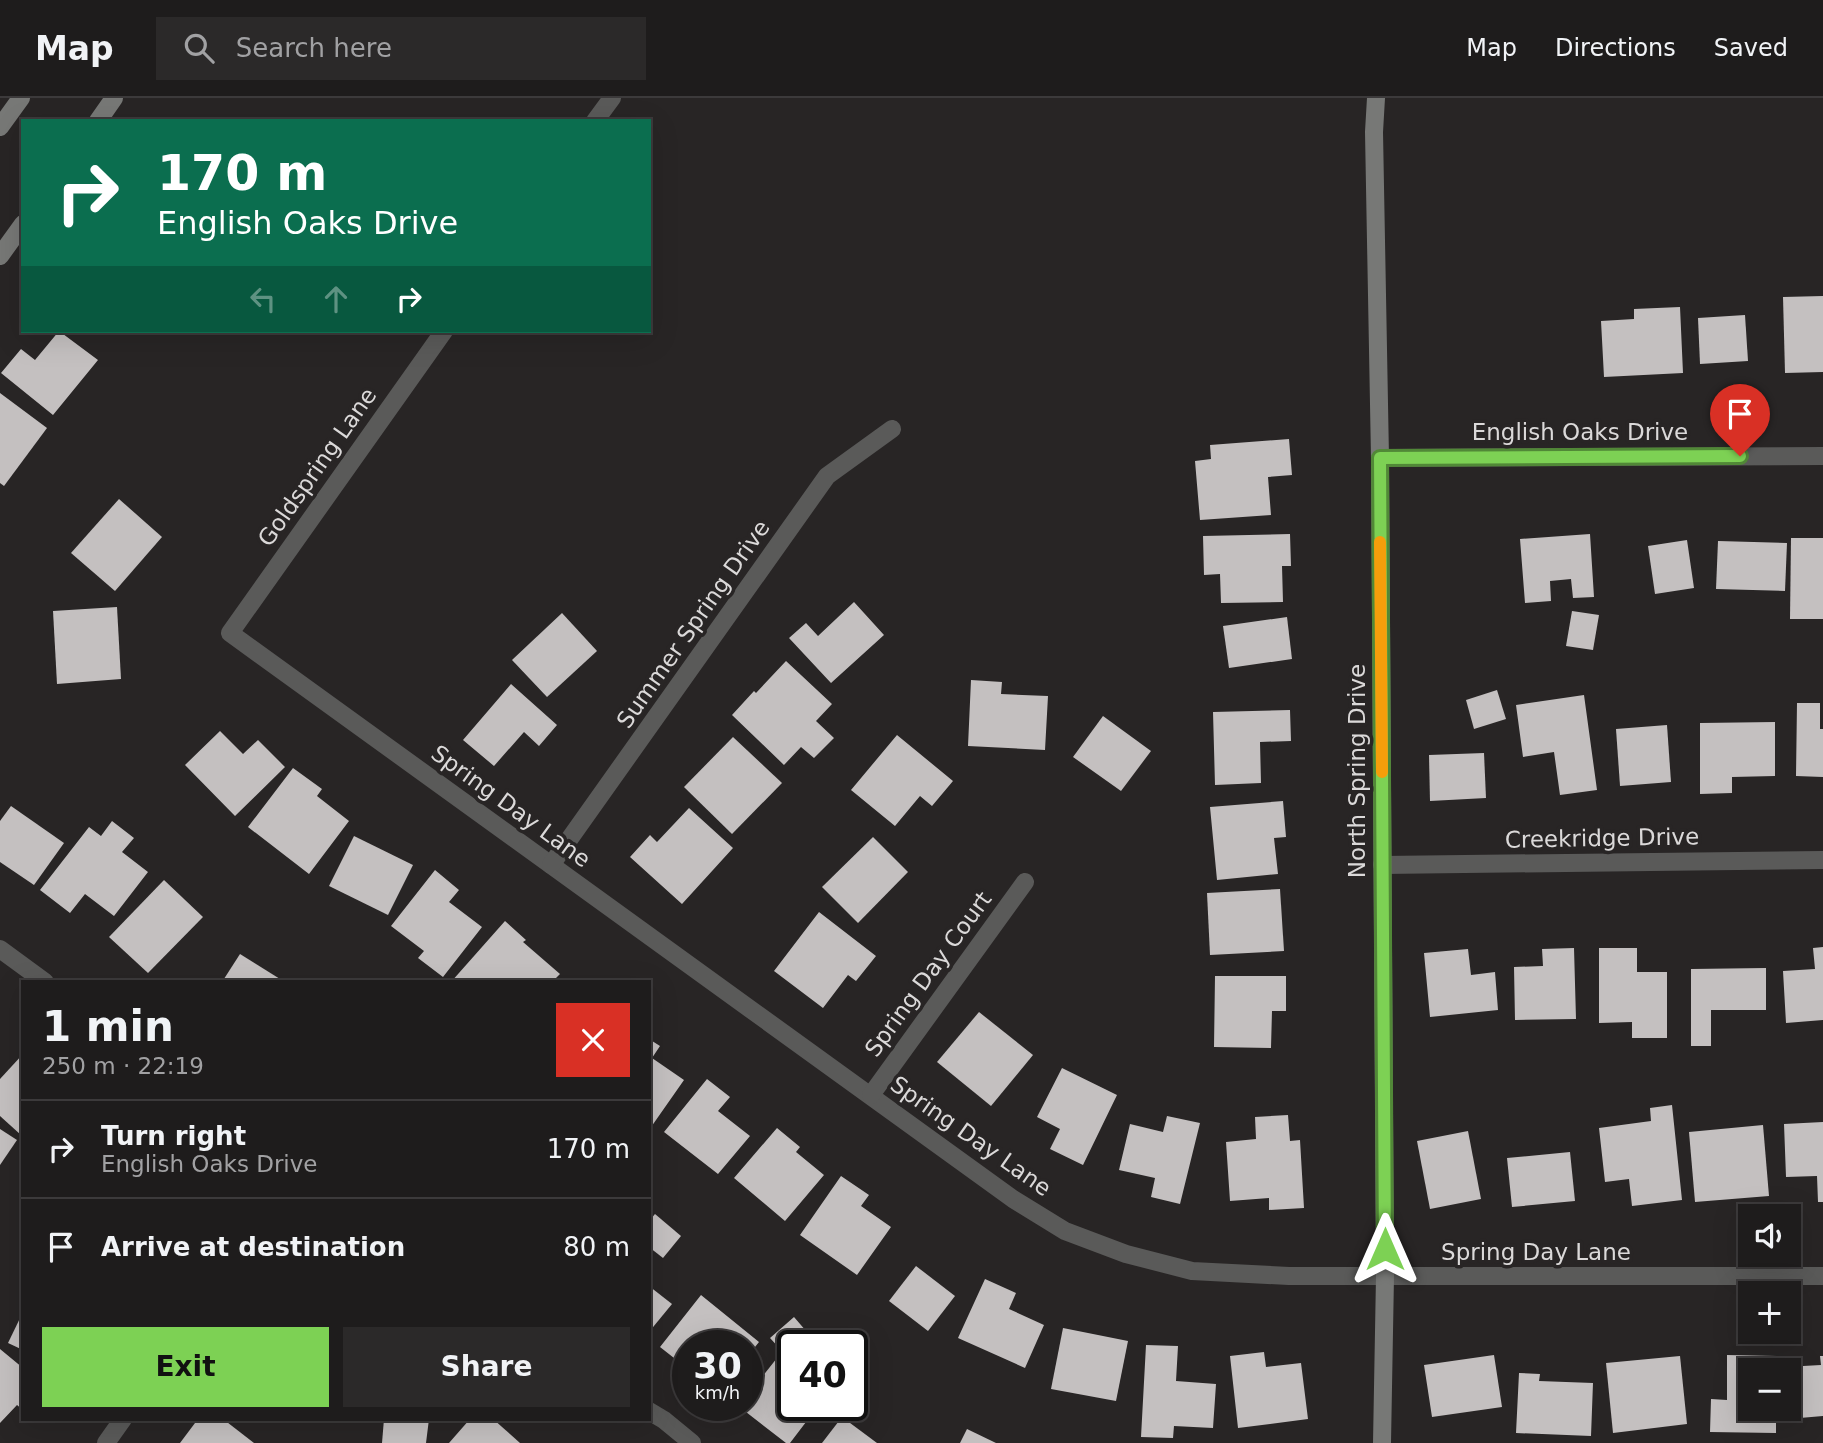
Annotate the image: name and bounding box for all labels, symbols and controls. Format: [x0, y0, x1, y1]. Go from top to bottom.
search box [156, 17, 646, 80]
text: Map [35, 29, 114, 68]
icon: search [180, 29, 218, 67]
text: Search here [236, 33, 392, 63]
text: Map [1466, 34, 1517, 62]
text: Directions [1555, 34, 1676, 62]
text: Saved [1714, 34, 1788, 62]
text: 170 m [157, 145, 327, 202]
icon: right [42, 147, 133, 238]
text: English Oaks Drive [157, 204, 458, 242]
icon: left [244, 280, 282, 318]
icon: ahead [317, 280, 355, 318]
icon: right [390, 280, 428, 318]
street label: Goldspring Lane [253, 383, 381, 551]
pin [1710, 384, 1770, 456]
icon: arrive [1721, 395, 1759, 433]
street label: English Oaks Drive [1472, 419, 1688, 445]
street label: Summer Spring Drive [611, 515, 775, 733]
street label: North Spring Drive [1344, 664, 1370, 878]
street label: Spring Day Lane [427, 740, 595, 872]
street label: Creekridge Drive [1505, 823, 1699, 853]
street label: Spring Day Court [859, 886, 997, 1062]
text: 1 min [42, 1002, 174, 1051]
button: close [556, 1003, 630, 1077]
text: 250 m · 22:19 [42, 1053, 204, 1079]
street label: Spring Day Lane [886, 1071, 1056, 1201]
text: Turn right [101, 1121, 246, 1151]
icon: right [42, 1130, 80, 1168]
text: 170 m [547, 1134, 630, 1164]
text: English Oaks Drive [101, 1151, 318, 1177]
map controls [1738, 1204, 1801, 1421]
button: sound [1738, 1204, 1801, 1267]
position arrow [1348, 1212, 1422, 1286]
icon: arrive [42, 1228, 80, 1266]
text: Arrive at destination [101, 1232, 405, 1262]
text: 80 m [563, 1232, 630, 1262]
street label: Spring Day Lane [1441, 1239, 1631, 1265]
button: + [1738, 1281, 1801, 1344]
button: Exit [42, 1327, 329, 1407]
button: Share [343, 1327, 630, 1407]
speed limit sign: 40 [777, 1330, 868, 1421]
text: 30 [693, 1346, 742, 1386]
button: − [1738, 1358, 1801, 1421]
text: km/h [695, 1382, 740, 1403]

